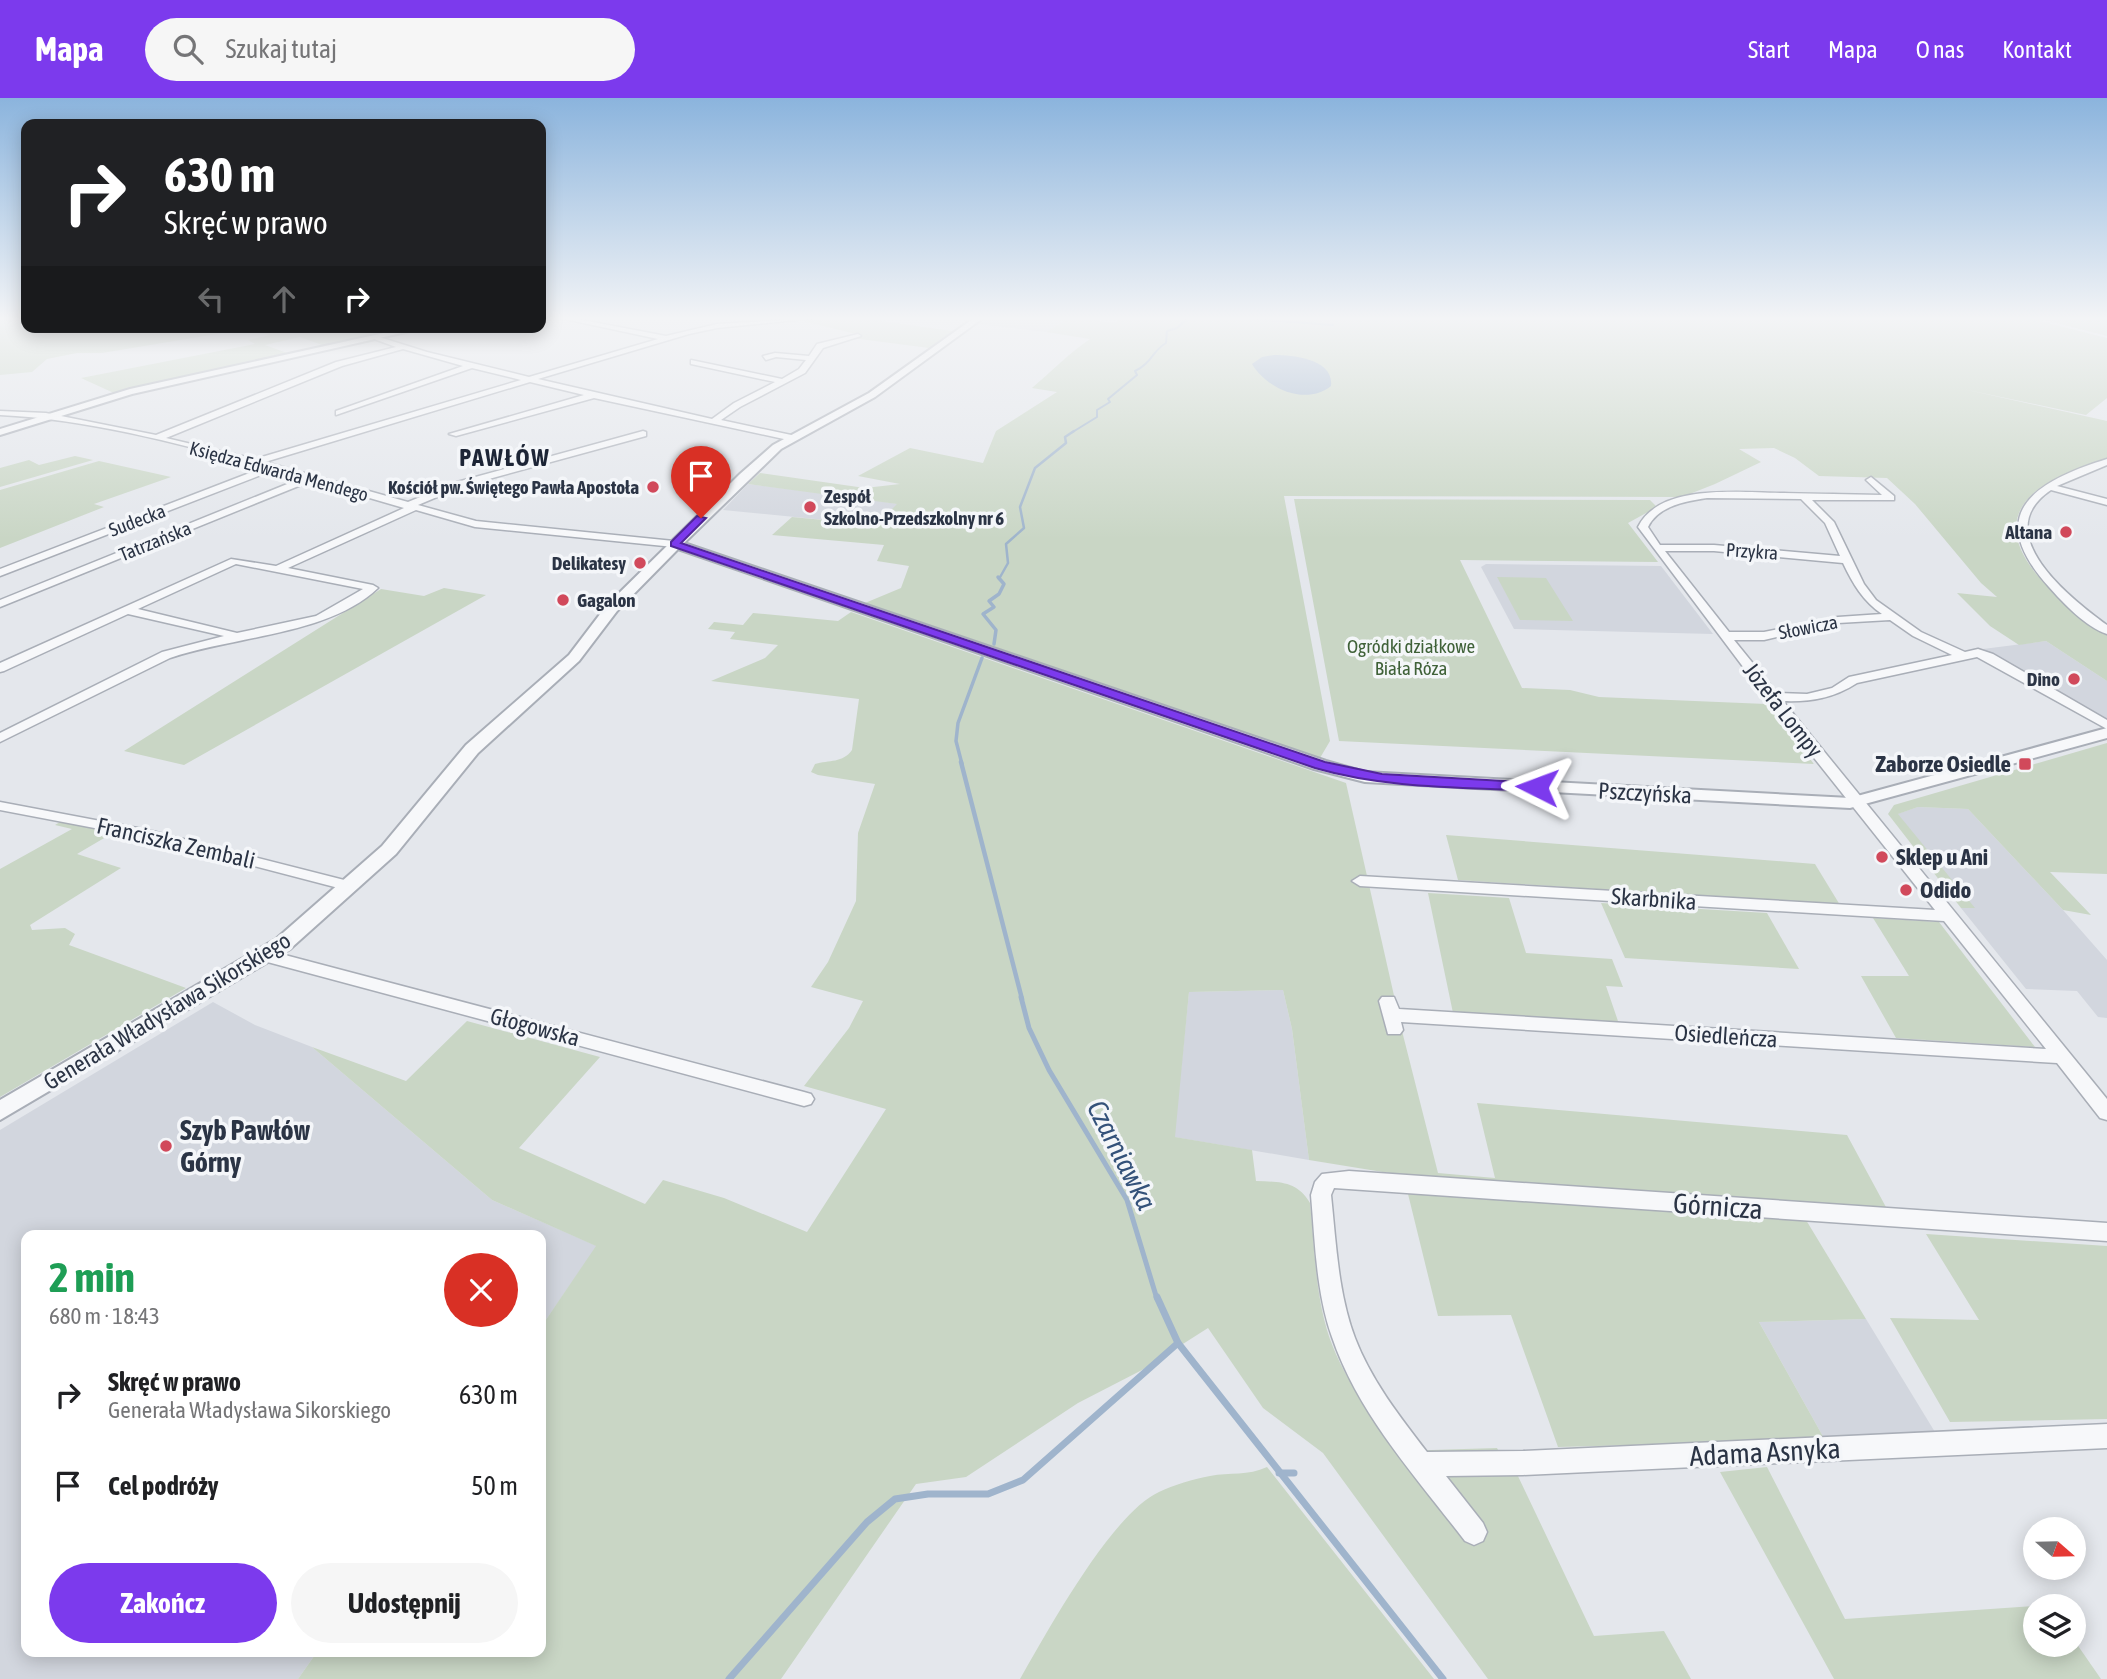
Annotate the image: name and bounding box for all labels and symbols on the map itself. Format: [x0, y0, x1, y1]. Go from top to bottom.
street label: Księdza Edwarda Mendego [187, 437, 371, 505]
district label: PAWŁÓW [459, 444, 551, 471]
pin [671, 446, 731, 518]
place label: Kościół pw. Świętego Pawła Apostoła [388, 476, 639, 498]
marker: Kościół pw. Świętego Pawła Apostoła [645, 479, 661, 495]
place label: Zespół Szkolno-Przedszkolny nr 6 [824, 485, 1004, 529]
street label: Sudecka [106, 499, 168, 541]
marker: Zespół Szkolno-Przedszkolny nr 6 [802, 499, 818, 515]
street label: Tatrzańska [116, 517, 194, 565]
place label: Altana [2004, 521, 2052, 543]
marker: Altana [2058, 524, 2074, 540]
street label: Przykra [1725, 538, 1779, 564]
place label: Delikatesy [552, 552, 626, 574]
marker: Delikatesy [632, 555, 648, 571]
place label: Gagalon [577, 589, 636, 611]
marker: Gagalon [555, 592, 571, 608]
street label: Słowicza [1776, 610, 1840, 644]
park label: Ogródki działkowe Biała Róza [1347, 635, 1475, 679]
street label: Józefa Lompy [1738, 657, 1828, 763]
place label: Dino [2027, 668, 2060, 690]
marker: Dino [2066, 671, 2082, 687]
position arrow [1500, 750, 1574, 824]
place label: Zaborze Osiedle [1875, 751, 2011, 777]
marker: Zaborze Osiedle [2017, 756, 2033, 772]
street label: Pszczyńska [1597, 778, 1693, 808]
street label: Franciszka Zembali [94, 812, 258, 874]
place label: Sklep u Ani [1896, 844, 1988, 870]
marker: Sklep u Ani [1874, 849, 1890, 865]
place label: Odido [1920, 877, 1972, 903]
marker: Odido [1898, 882, 1914, 898]
street label: Skarbnika [1610, 883, 1698, 915]
street label: Generała Władysława Sikorskiego [39, 927, 295, 1095]
street label: Głogowska [487, 1003, 583, 1051]
street label: Osiedleńcza [1674, 1019, 1778, 1053]
water label: Czarniawka [1081, 1095, 1163, 1215]
place label: Szyb Pawłów Górny [180, 1114, 310, 1178]
marker: Szyb Pawłów Górny [158, 1138, 174, 1154]
street label: Górnicza [1672, 1187, 1764, 1225]
street label: Adama Asnyka [1689, 1432, 1841, 1472]
north arrow [2023, 1517, 2086, 1580]

